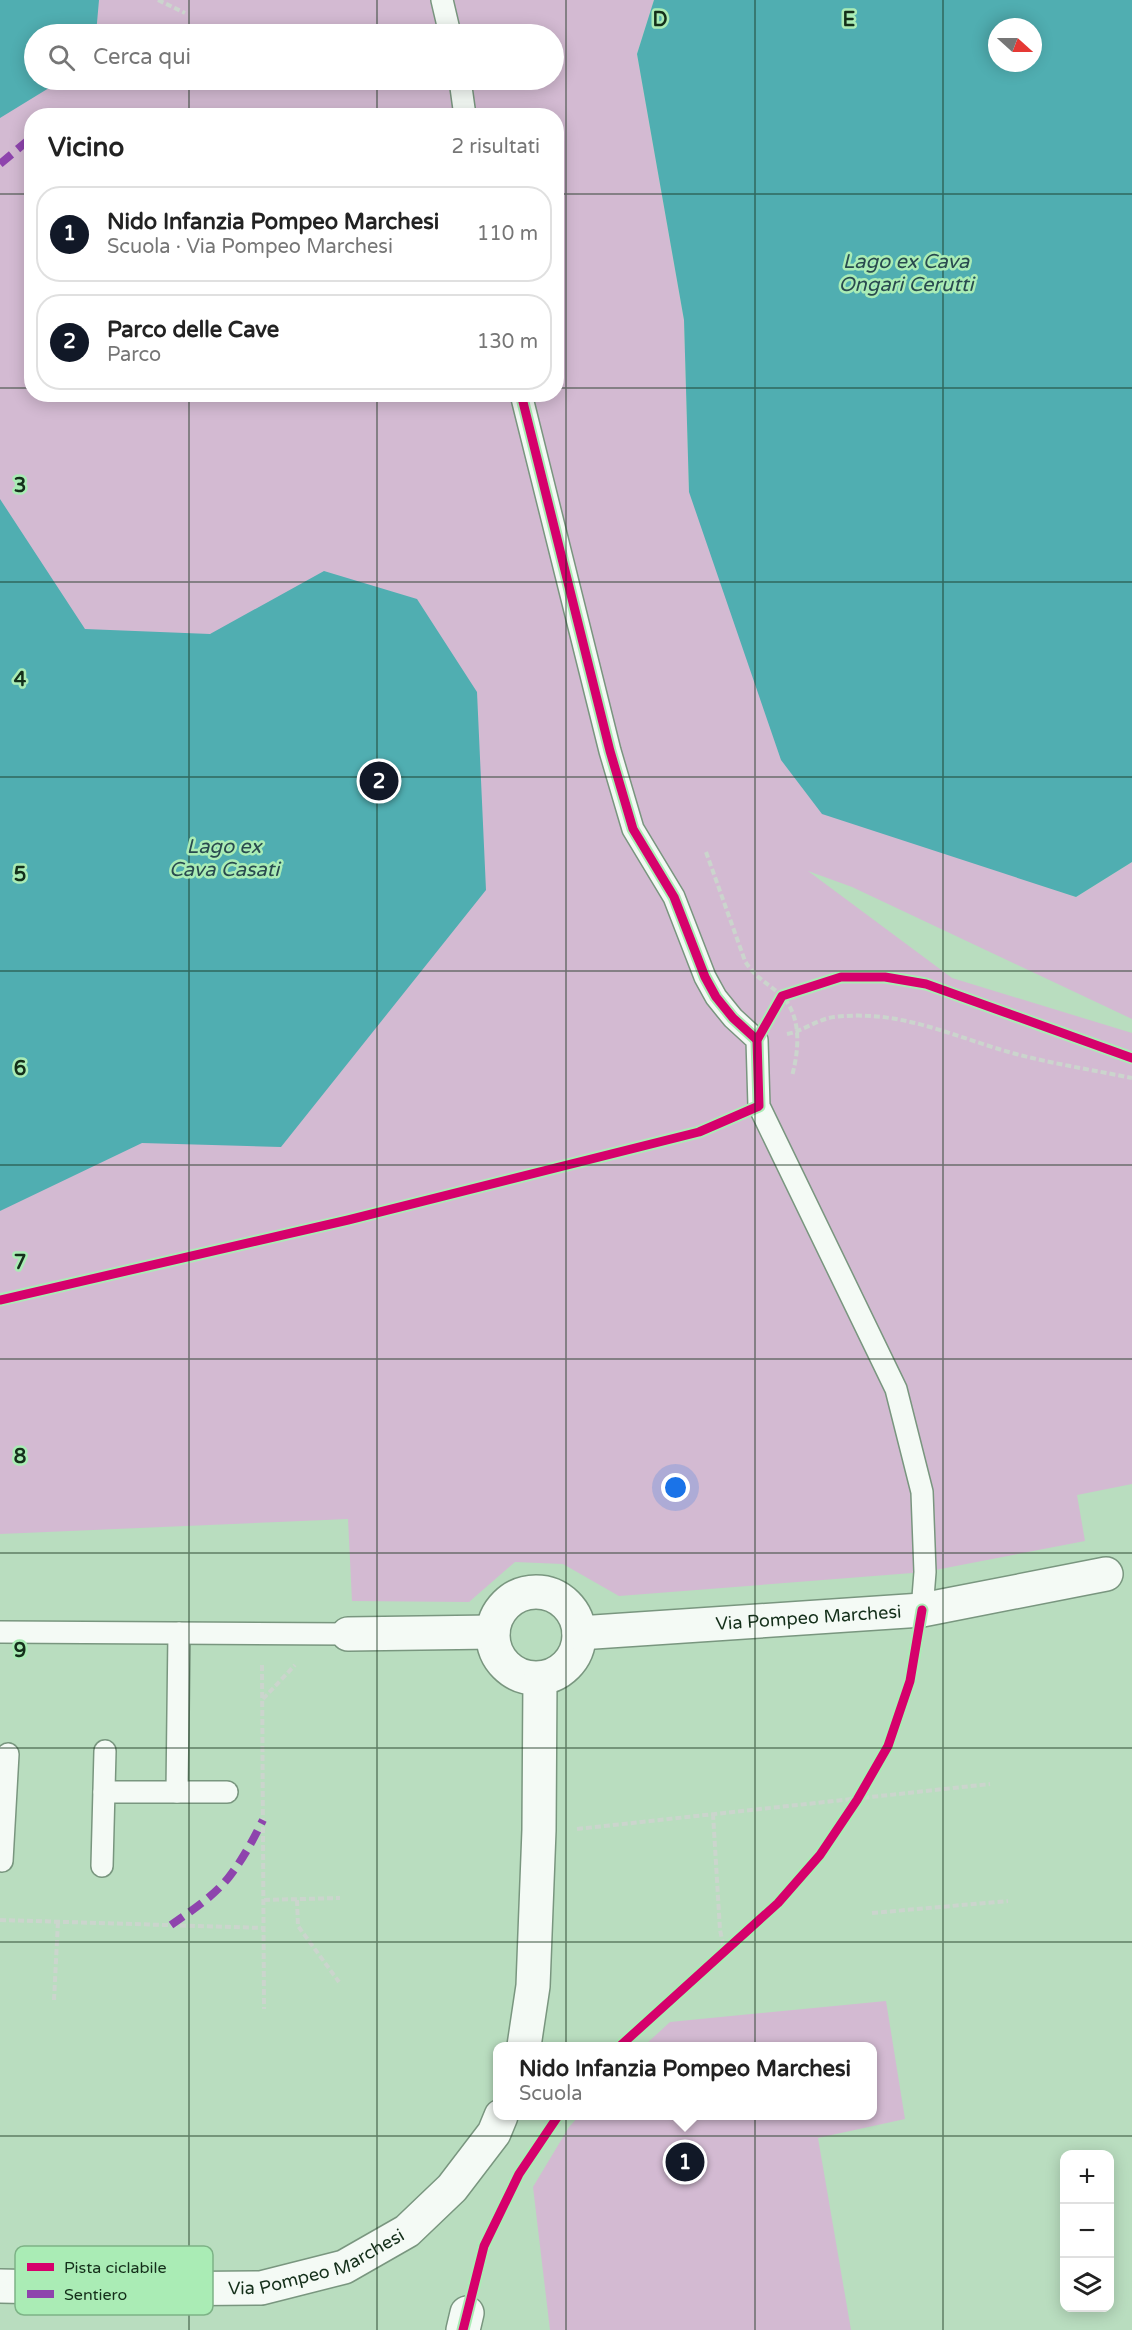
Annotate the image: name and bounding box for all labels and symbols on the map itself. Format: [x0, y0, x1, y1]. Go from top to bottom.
text: D [652, 8, 668, 32]
text: E [843, 8, 856, 32]
north arrow [988, 18, 1042, 72]
water label: Lago ex Cava Ongari Cerutti [839, 250, 976, 297]
text: 3 [14, 474, 26, 498]
text: 4 [14, 668, 27, 692]
pin: 2 [360, 758, 398, 804]
water label: Lago ex Cava Casati [169, 835, 282, 882]
text: 5 [14, 863, 26, 887]
text: 6 [14, 1057, 26, 1081]
text: 7 [14, 1251, 26, 1275]
text: 8 [14, 1445, 26, 1469]
your location [661, 1473, 690, 1502]
street label: Via Pompeo Marchesi [715, 1600, 902, 1635]
text: 9 [14, 1639, 26, 1663]
pin: 1 [666, 2140, 704, 2184]
street label: Via Pompeo Marchesi [228, 2224, 408, 2299]
legend [15, 2246, 213, 2315]
text: Pista ciclabile [64, 2258, 167, 2278]
text: Sentiero [64, 2285, 127, 2305]

